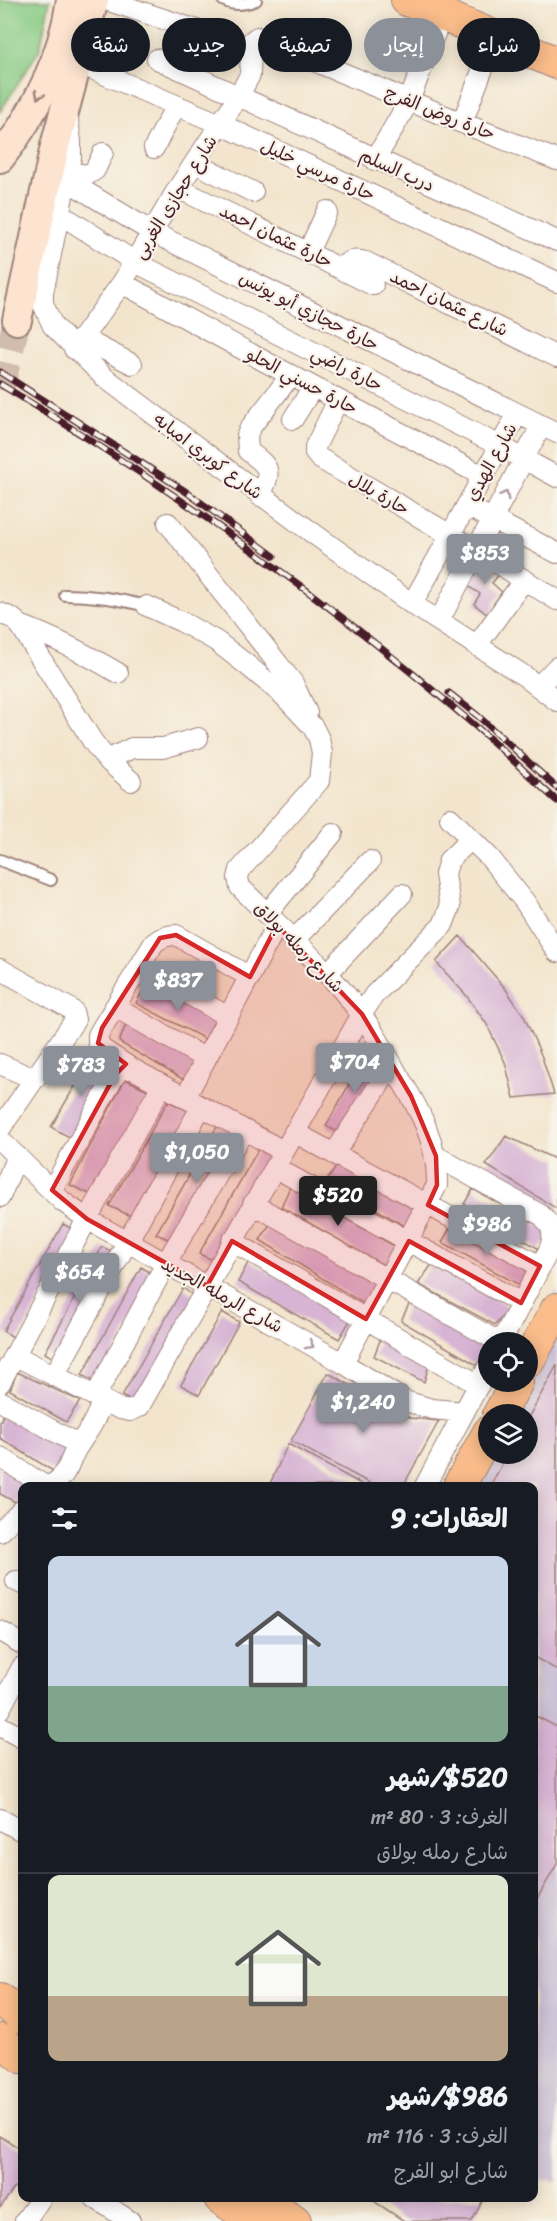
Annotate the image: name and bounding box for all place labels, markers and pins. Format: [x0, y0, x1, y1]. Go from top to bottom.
pin: $853 [449, 534, 521, 585]
pin: $837 [142, 961, 214, 1012]
pin: $704 [319, 1043, 391, 1094]
pin: $783 [45, 1046, 117, 1097]
pin: $1,050 [148, 1133, 246, 1184]
pin: $520 [302, 1176, 374, 1227]
pin: $986 [451, 1205, 523, 1256]
pin: $654 [44, 1253, 116, 1304]
pin: $1,240 [314, 1383, 412, 1434]

